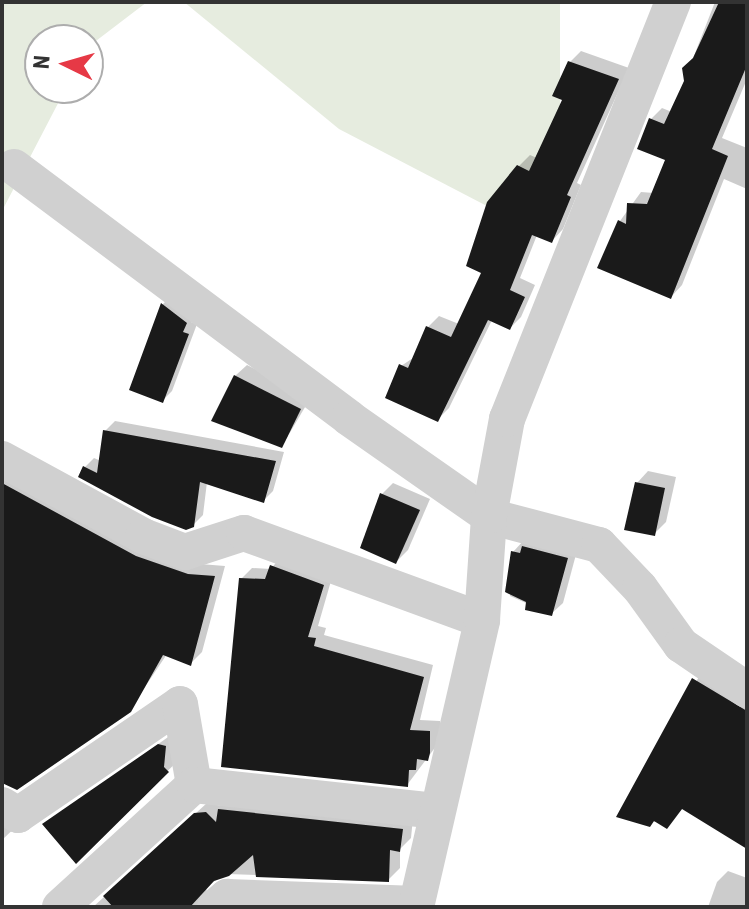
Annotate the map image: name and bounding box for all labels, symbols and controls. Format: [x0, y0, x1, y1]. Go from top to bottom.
north arrow [24, 24, 104, 104]
text: N [29, 54, 55, 70]

